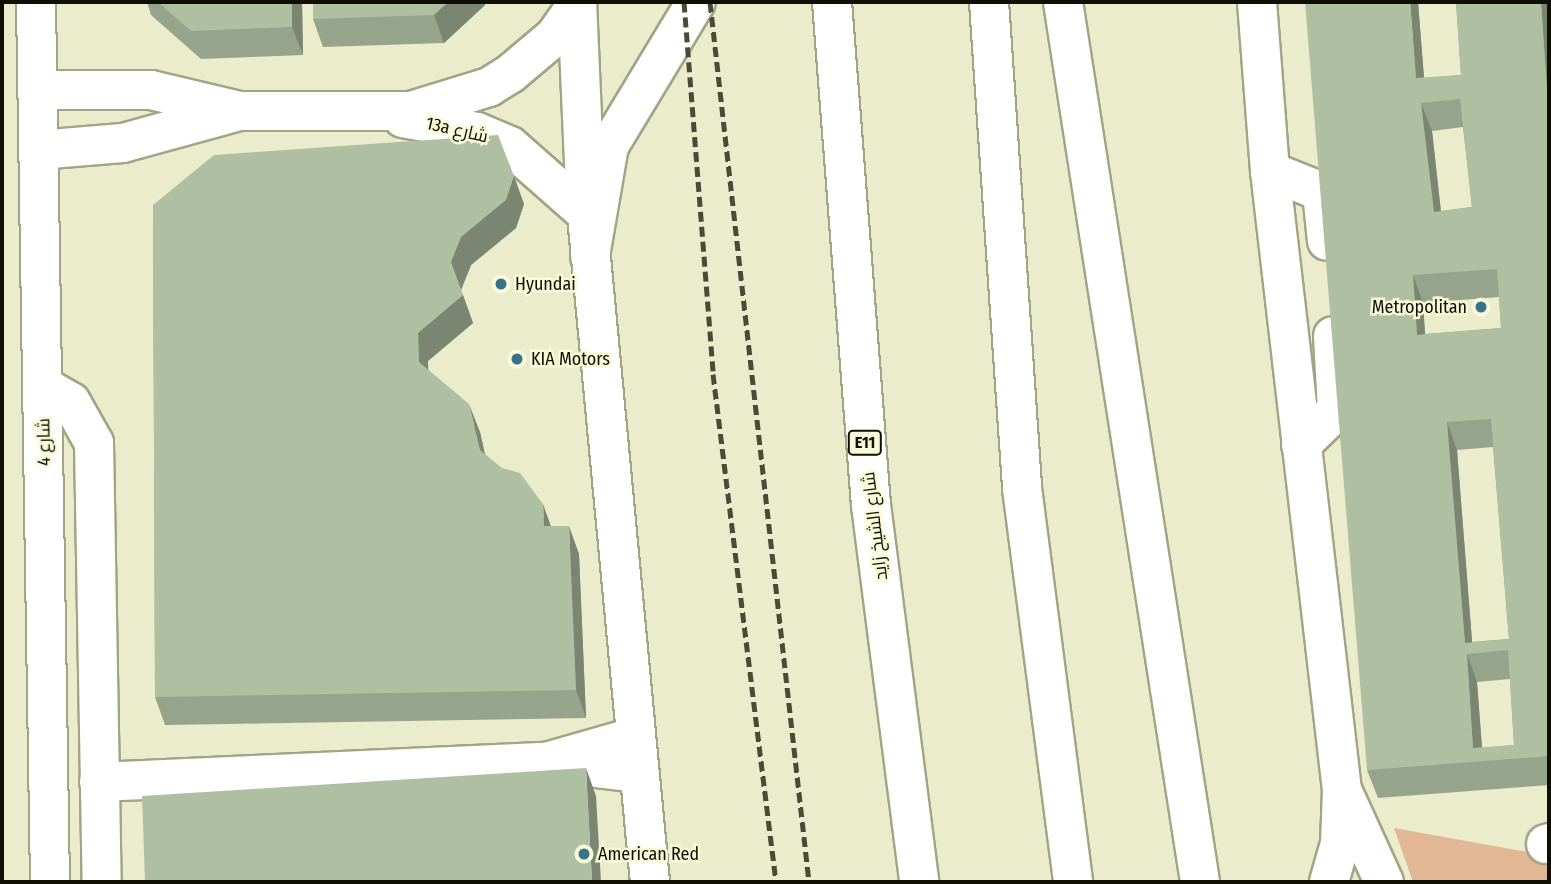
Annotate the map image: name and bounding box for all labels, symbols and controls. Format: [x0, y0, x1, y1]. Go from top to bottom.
street label: 13a شارع [424, 112, 490, 148]
place label: Hyundai [515, 273, 576, 295]
marker: Hyundai [493, 276, 509, 292]
place label: Metropolitan [1372, 296, 1467, 318]
marker: Metropolitan [1473, 299, 1489, 315]
place label: KIA Motors [531, 348, 610, 370]
marker: KIA Motors [509, 351, 525, 367]
street label: شارع 4 [33, 418, 55, 466]
road number: E11 [848, 430, 882, 456]
street label: شارع الشيخ زايد [858, 470, 892, 582]
place label: American Red [598, 843, 699, 865]
marker: American Red [576, 846, 592, 862]

